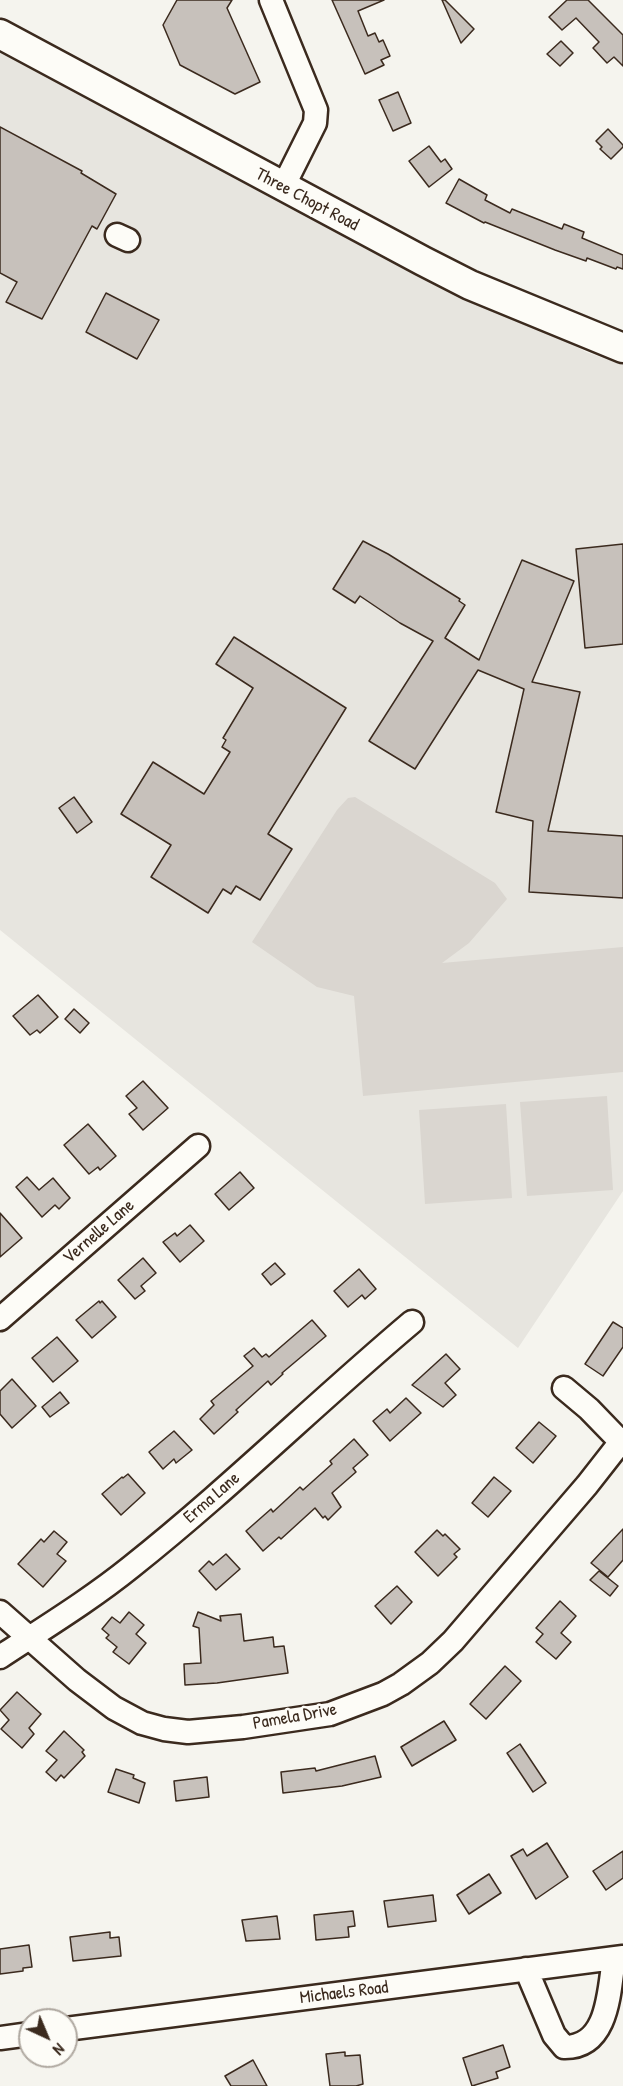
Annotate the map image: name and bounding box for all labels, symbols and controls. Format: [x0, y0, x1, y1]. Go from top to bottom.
street label: Three Chopt Road [252, 164, 362, 236]
street label: Vernelle Lane [59, 1195, 139, 1269]
street label: Erma Lane [179, 1468, 245, 1528]
street label: Pamela Drive [251, 1699, 339, 1735]
street label: Michaels Road [299, 1977, 389, 2009]
north arrow [18, 2008, 78, 2068]
text: N [48, 2039, 70, 2060]

